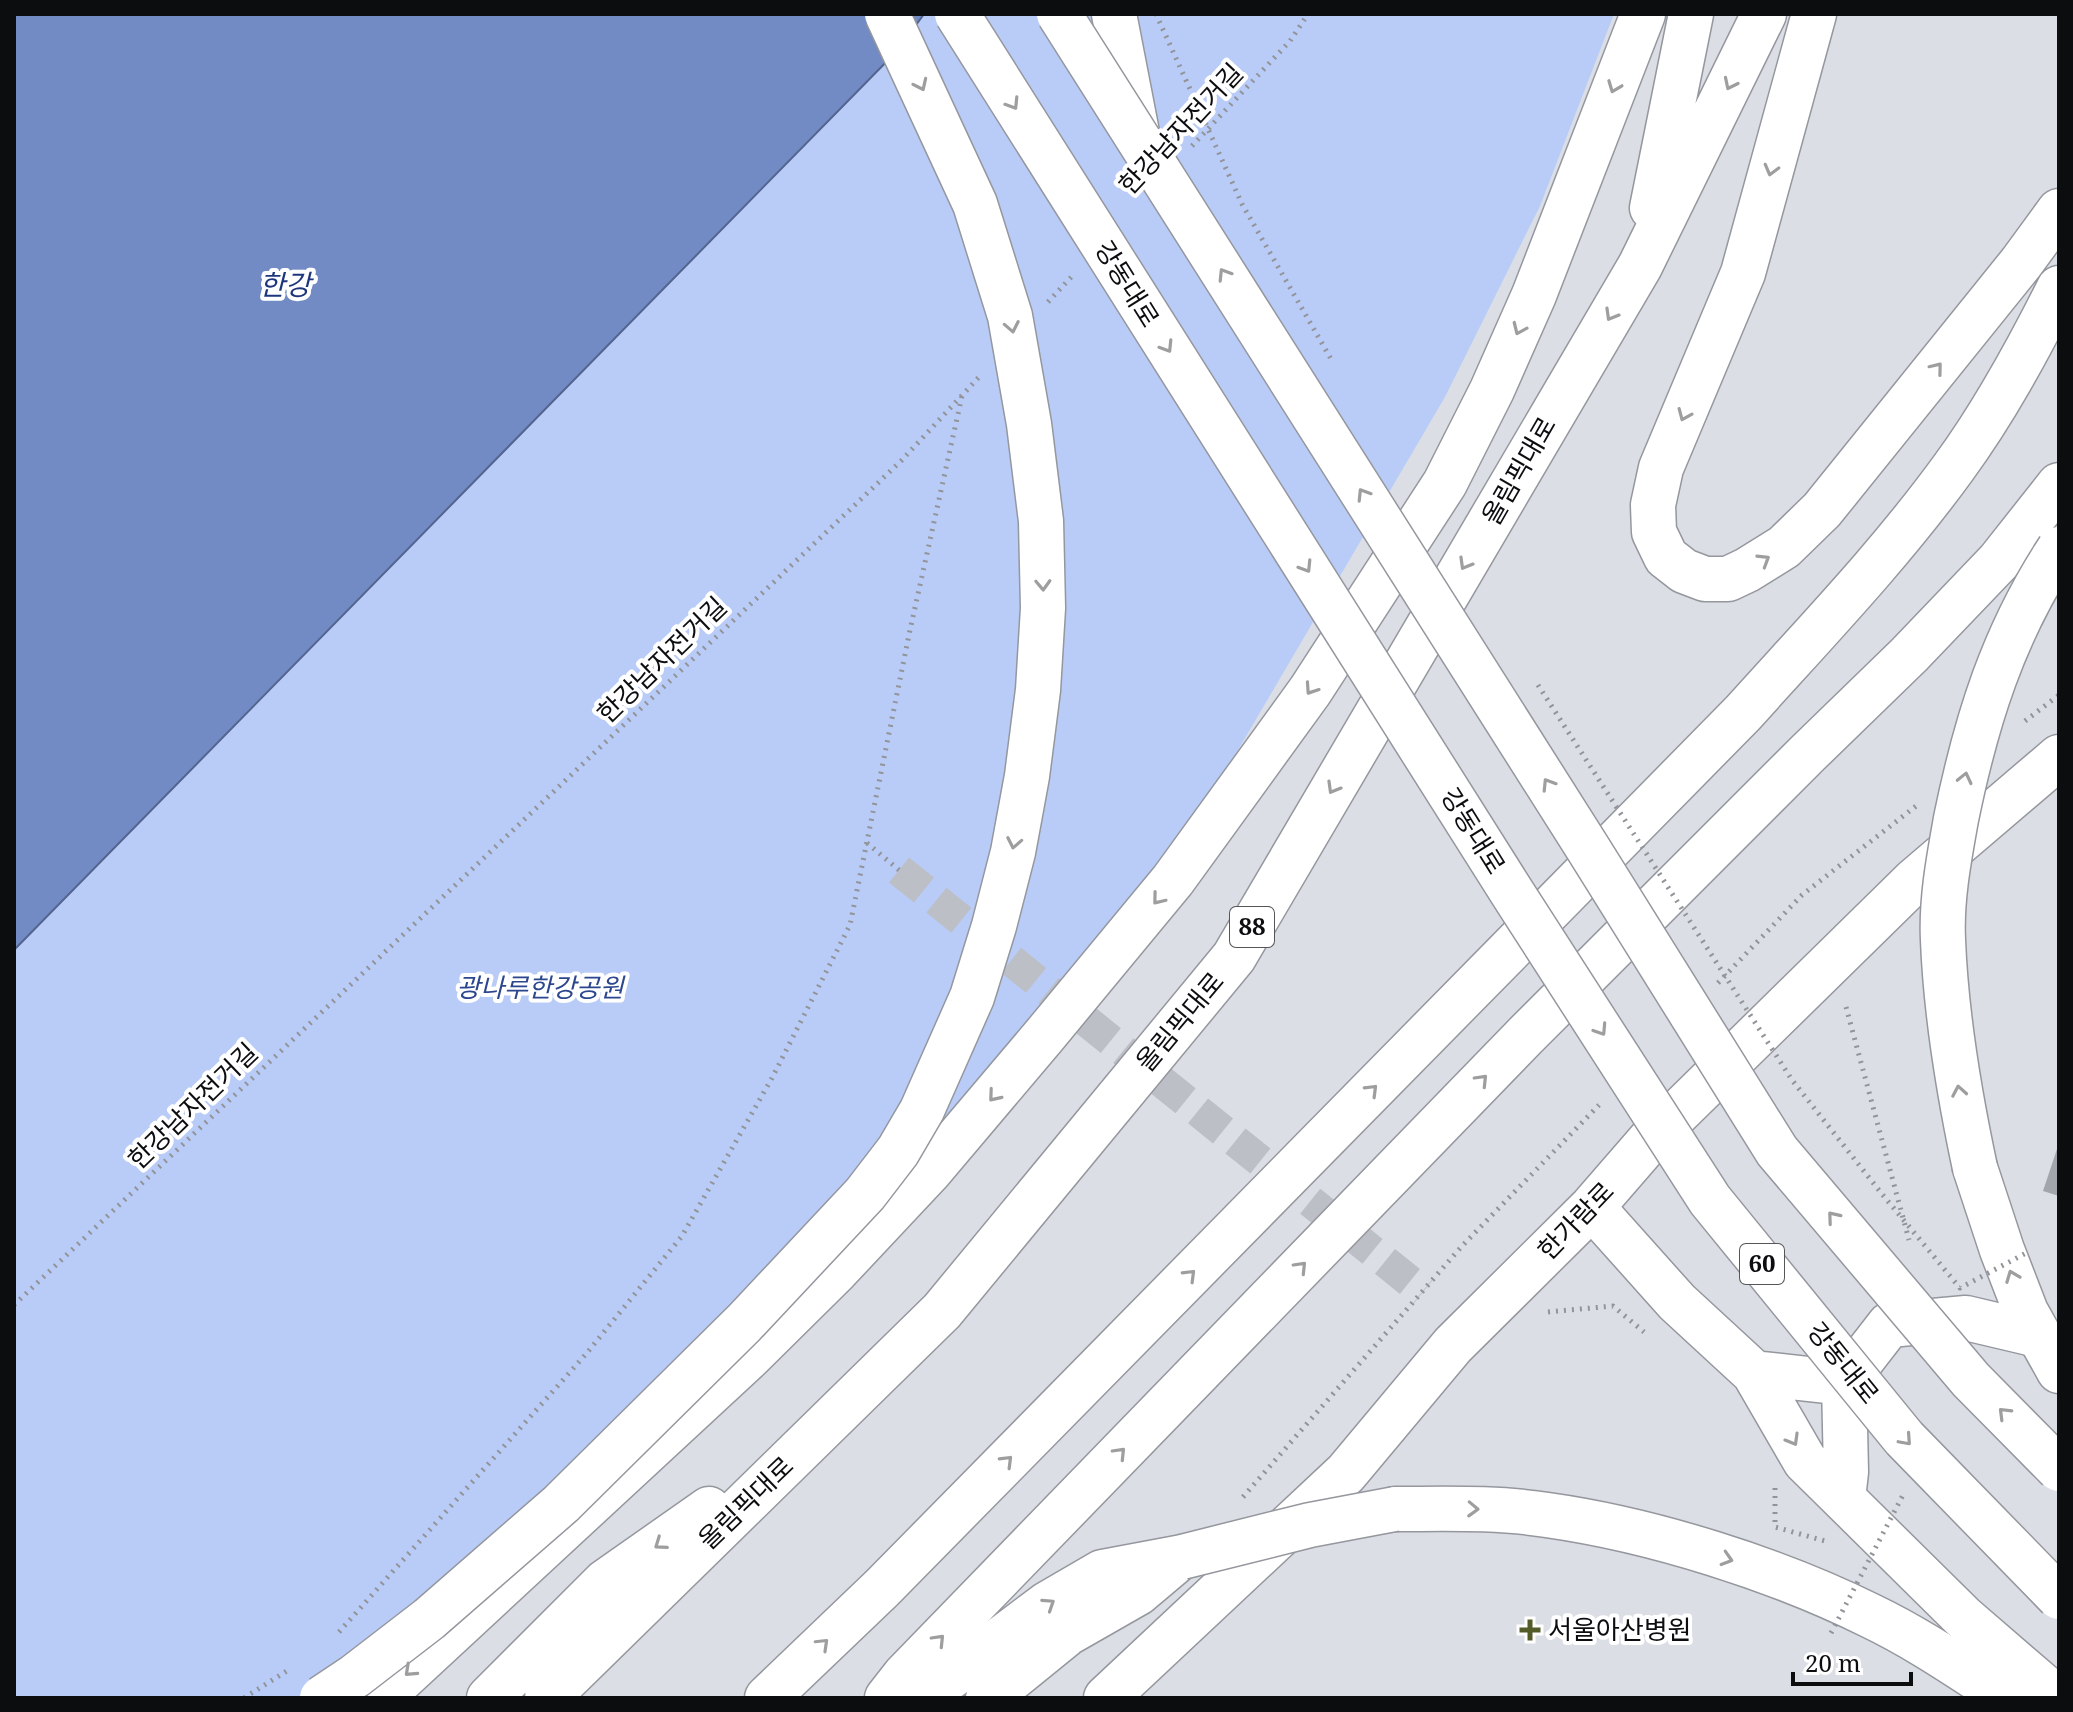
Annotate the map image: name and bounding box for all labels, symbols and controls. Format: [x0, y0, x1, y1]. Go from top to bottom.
street label: 한강남자전거길 [1110, 55, 1251, 202]
one-way arrow [1724, 75, 1739, 90]
one-way arrow [911, 76, 927, 91]
one-way arrow [1607, 79, 1624, 93]
one-way arrow [1004, 95, 1019, 109]
one-way arrow [1764, 163, 1780, 177]
street label: 강동대로 [1087, 233, 1168, 334]
water label: 한강 [259, 265, 314, 303]
one-way arrow [1219, 269, 1234, 283]
one-way arrow [1605, 306, 1621, 321]
one-way arrow [1513, 320, 1529, 335]
one-way arrow [1002, 321, 1019, 334]
one-way arrow [1158, 338, 1173, 353]
one-way arrow [1927, 362, 1942, 377]
one-way arrow [1677, 406, 1693, 421]
street label: 올림픽대로 [1473, 410, 1564, 531]
one-way arrow [1358, 488, 1373, 503]
one-way arrow [1755, 554, 1770, 569]
one-way arrow [1459, 555, 1475, 569]
one-way arrow [1296, 558, 1311, 573]
one-way arrow [1034, 579, 1051, 592]
street label: 한강남자전거길 [589, 588, 734, 730]
one-way arrow [1306, 680, 1321, 694]
one-way arrow [1956, 772, 1973, 786]
one-way arrow [1328, 779, 1343, 794]
one-way arrow [1542, 779, 1557, 793]
street label: 강동대로 [1433, 780, 1514, 881]
one-way arrow [1007, 836, 1024, 850]
one-way arrow [1153, 890, 1168, 904]
road number: 88 [1230, 907, 1274, 947]
street label: 올림픽대로 [1127, 964, 1231, 1079]
park label: 광나루한강공원 [456, 969, 626, 1005]
one-way arrow [1591, 1021, 1606, 1036]
street label: 한강남자전거길 [120, 1034, 265, 1176]
one-way arrow [1473, 1075, 1488, 1089]
one-way arrow [1363, 1085, 1377, 1099]
one-way arrow [1952, 1085, 1969, 1098]
one-way arrow [989, 1086, 1004, 1101]
street label: 한가람로 [1529, 1173, 1621, 1267]
one-way arrow [1828, 1212, 1843, 1227]
road number: 60 [1740, 1244, 1784, 1284]
one-way arrow [1292, 1262, 1306, 1276]
one-way arrow [1181, 1270, 1195, 1284]
one-way arrow [2005, 1270, 2022, 1284]
street label: 강동대로 [1800, 1314, 1888, 1411]
one-way arrow [1999, 1408, 2013, 1422]
one-way arrow [1783, 1431, 1799, 1446]
one-way arrow [1897, 1431, 1912, 1445]
street label: 올림픽대로 [690, 1448, 801, 1557]
one-way arrow [1111, 1448, 1125, 1462]
one-way arrow [998, 1456, 1012, 1470]
one-way arrow [1467, 1501, 1480, 1518]
one-way arrow [655, 1534, 669, 1549]
one-way arrow [1720, 1550, 1734, 1566]
one-way arrow [1040, 1599, 1055, 1614]
place label: 서울아산병원 [1548, 1611, 1692, 1647]
marker: 서울아산병원 [1519, 1619, 1541, 1641]
one-way arrow [930, 1635, 944, 1649]
scale bar [1793, 1636, 1911, 1686]
one-way arrow [814, 1639, 828, 1653]
text: 20 m [1805, 1646, 1861, 1679]
one-way arrow [405, 1662, 420, 1676]

